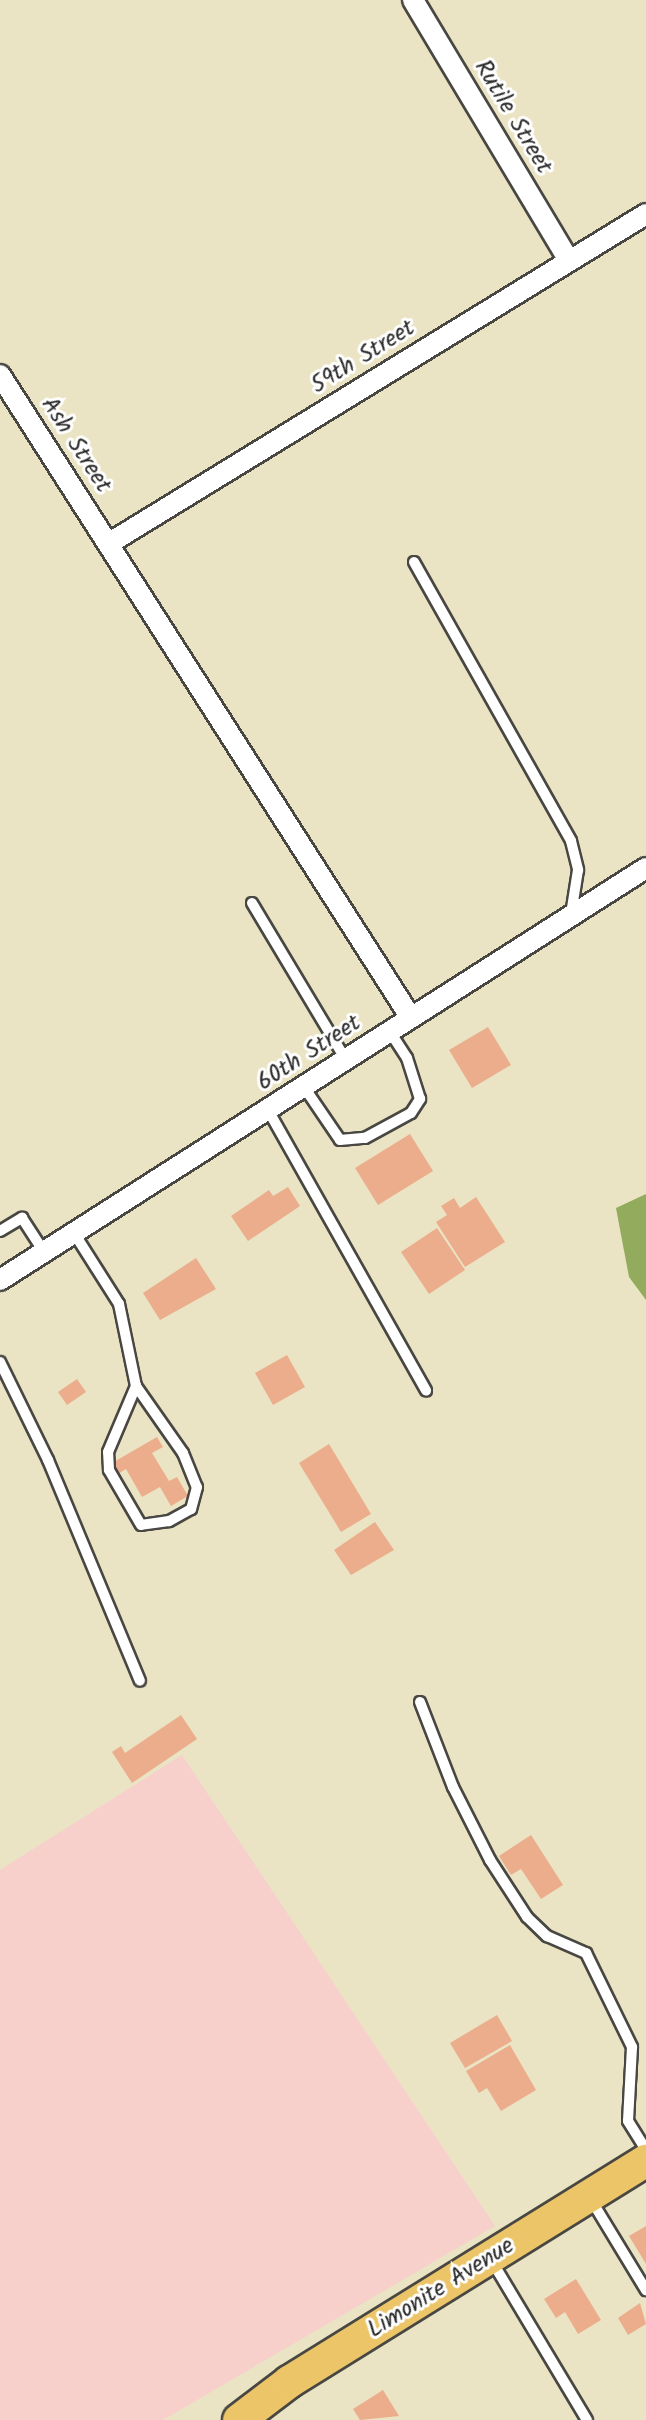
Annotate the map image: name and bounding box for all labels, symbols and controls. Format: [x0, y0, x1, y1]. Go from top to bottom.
street label: Rutile Street [468, 55, 558, 179]
street label: 59th Street [306, 314, 420, 400]
street label: Ash Street [34, 392, 118, 498]
street label: 60th Street [252, 1009, 366, 1097]
street label: Limonite Avenue [362, 2231, 520, 2345]

